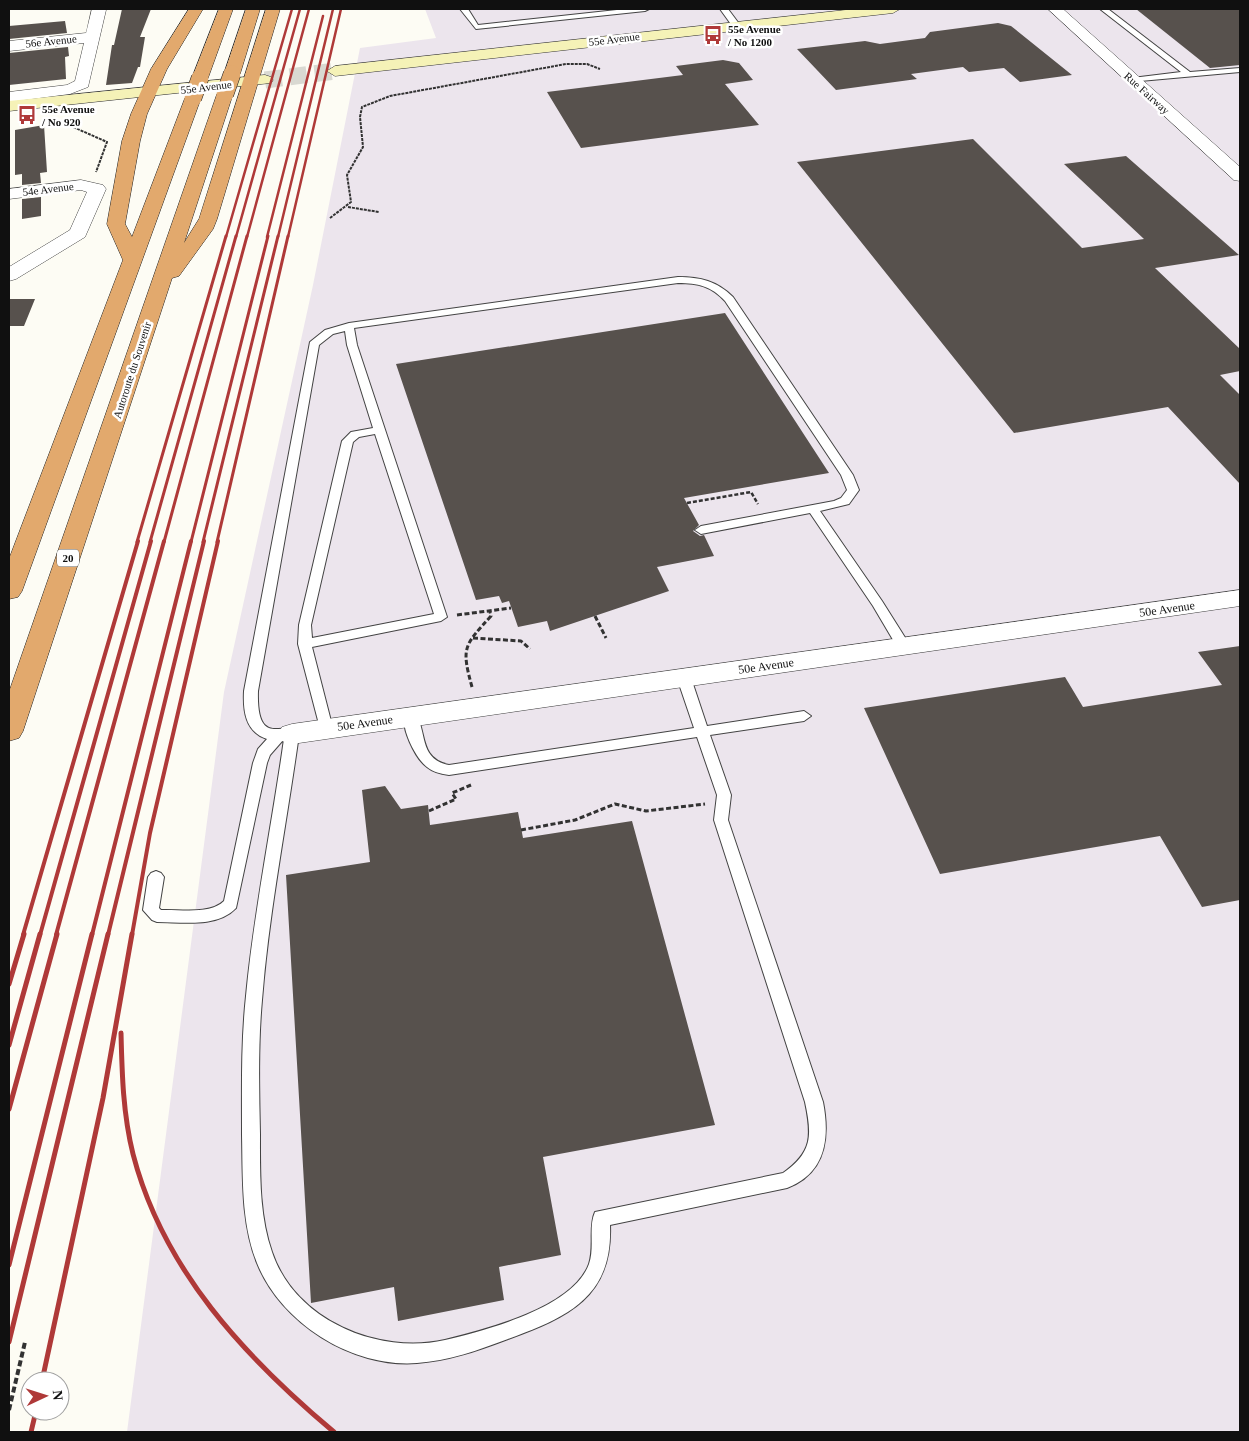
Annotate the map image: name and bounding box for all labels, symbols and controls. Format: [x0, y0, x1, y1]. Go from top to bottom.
place label: 55e Avenue / No 1200 [727, 23, 781, 48]
bus stop icon: 55e Avenue / No 1200 [702, 24, 724, 46]
street label: 55e Avenue [588, 30, 640, 48]
street label: 56e Avenue [25, 32, 77, 50]
street label: Rue Fairway [1122, 70, 1172, 117]
street label: 55e Avenue [180, 78, 232, 96]
place label: 55e Avenue / No 920 [41, 103, 95, 128]
bus stop icon: 55e Avenue / No 920 [16, 104, 38, 126]
street label: 54e Avenue [22, 180, 74, 198]
street label: Autoroute du Souvenir [111, 320, 153, 420]
road number: 20 [57, 550, 79, 566]
street label: 50e Avenue [1138, 598, 1196, 620]
street label: 50e Avenue [737, 655, 795, 677]
street label: 50e Avenue [336, 712, 394, 734]
north arrow [20, 1371, 70, 1421]
text: N [50, 1390, 65, 1401]

